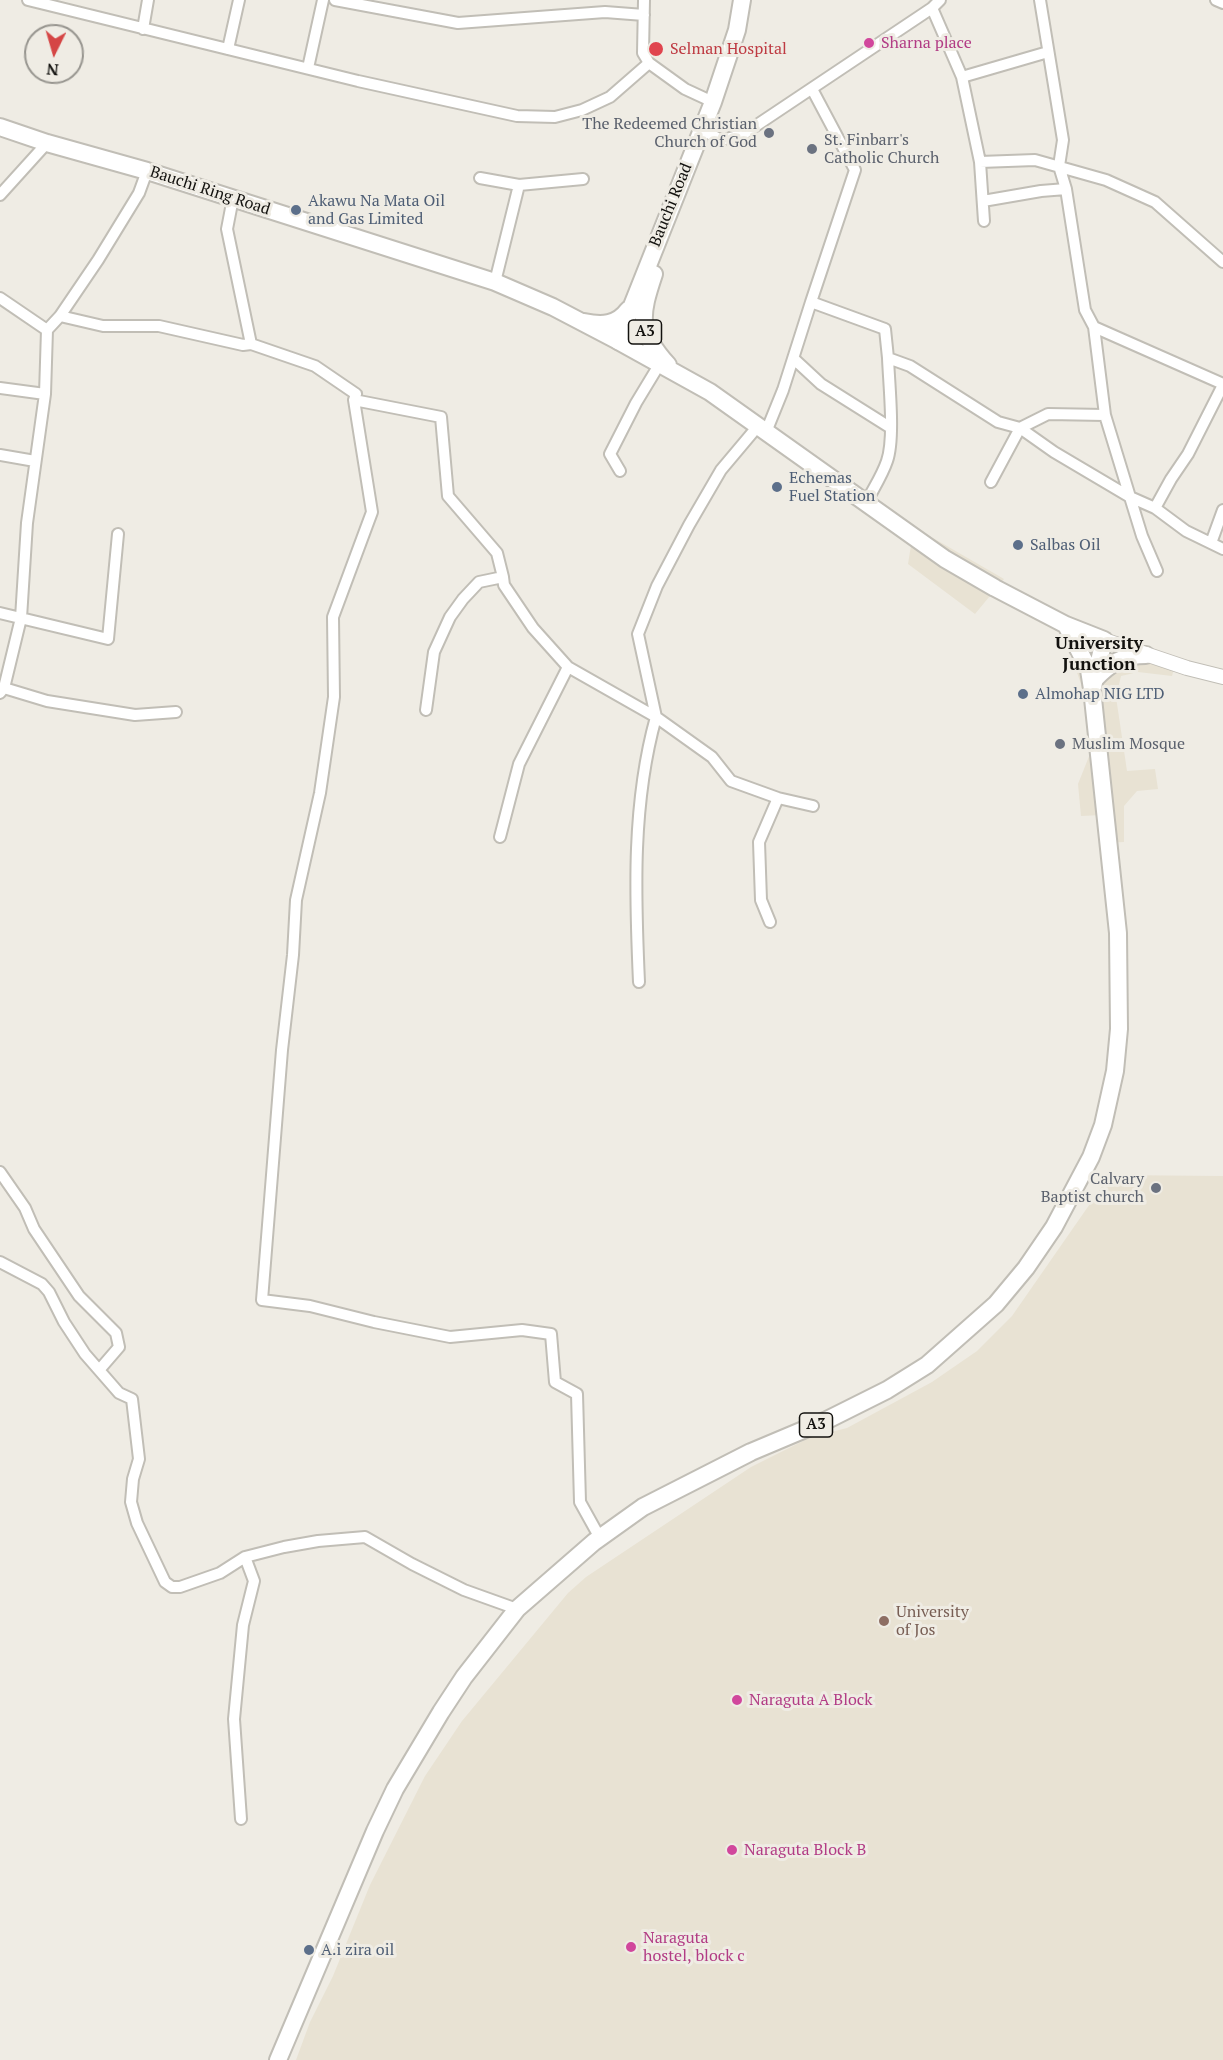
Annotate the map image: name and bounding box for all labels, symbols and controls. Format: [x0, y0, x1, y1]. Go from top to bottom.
north arrow [24, 24, 84, 84]
place label: Sharna place [881, 33, 972, 53]
marker: Sharna place [862, 36, 876, 50]
place label: Selman Hospital [670, 39, 787, 59]
marker: Selman Hospital [647, 40, 665, 58]
text: N [46, 58, 60, 81]
place label: The Redeemed Christian Church of God [582, 114, 757, 152]
marker: The Redeemed Christian Church of God [762, 126, 776, 140]
place label: St. Finbarr's Catholic Church [824, 130, 939, 168]
marker: St. Finbarr's Catholic Church [805, 142, 819, 156]
street label: Bauchi Road [646, 160, 696, 250]
street label: Bauchi Ring Road [148, 163, 272, 219]
place label: Akawu Na Mata Oil and Gas Limited [308, 191, 445, 229]
marker: Akawu Na Mata Oil and Gas Limited [289, 203, 303, 217]
road number: A3 [628, 320, 662, 344]
place label: Echemas Fuel Station [789, 468, 875, 506]
marker: Echemas Fuel Station [770, 480, 784, 494]
place label: Salbas Oil [1030, 535, 1101, 555]
marker: Salbas Oil [1011, 538, 1025, 552]
district label: University Junction [1055, 633, 1143, 676]
place label: Almohap NIG LTD [1035, 684, 1165, 704]
marker: Almohap NIG LTD [1016, 687, 1030, 701]
place label: Muslim Mosque [1072, 734, 1185, 754]
marker: Muslim Mosque [1053, 737, 1067, 751]
place label: Calvary Baptist church [1041, 1169, 1144, 1207]
marker: Calvary Baptist church [1149, 1181, 1163, 1195]
road number: A3 [800, 1413, 832, 1437]
place label: University of Jos [896, 1602, 969, 1640]
marker: University of Jos [877, 1614, 891, 1628]
place label: Naraguta A Block [749, 1690, 873, 1710]
marker: Naraguta A Block [730, 1693, 744, 1707]
place label: Naraguta Block B [744, 1840, 866, 1860]
marker: Naraguta Block B [725, 1843, 739, 1857]
place label: Naraguta hostel, block c [643, 1928, 745, 1966]
place label: A.i zira oil [321, 1940, 394, 1960]
marker: Naraguta hostel, block c [624, 1940, 638, 1954]
marker: A.i zira oil [302, 1943, 316, 1957]

